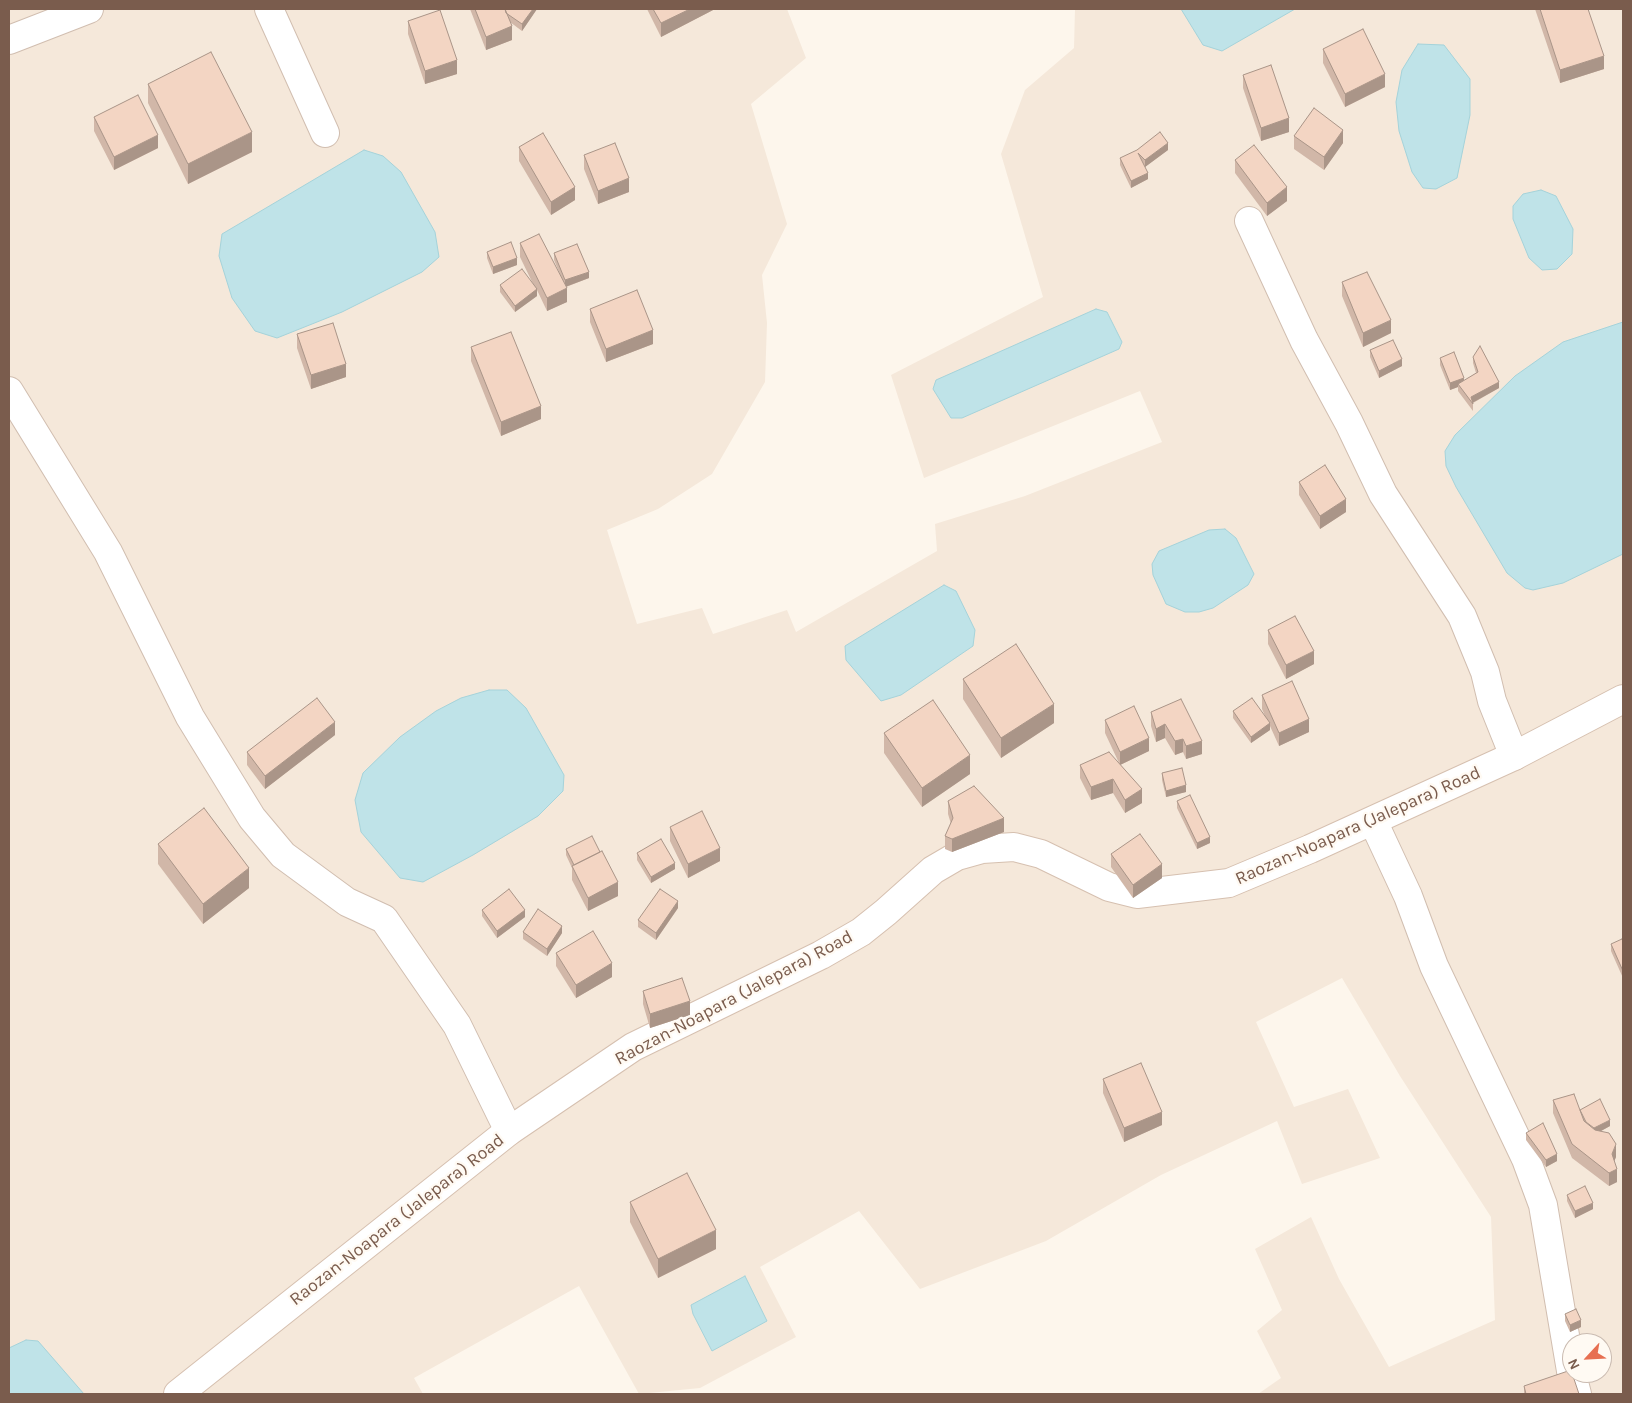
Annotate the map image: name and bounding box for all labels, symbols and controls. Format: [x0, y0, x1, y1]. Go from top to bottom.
street label: Raozan-Noapara (Jalepara) Road [1232, 762, 1484, 890]
street label: Raozan-Noapara (Jalepara) Road [611, 926, 857, 1070]
street label: Raozan-Noapara (Jalepara) Road [285, 1130, 509, 1310]
north arrow [1562, 1333, 1612, 1383]
text: N [1564, 1356, 1584, 1372]

